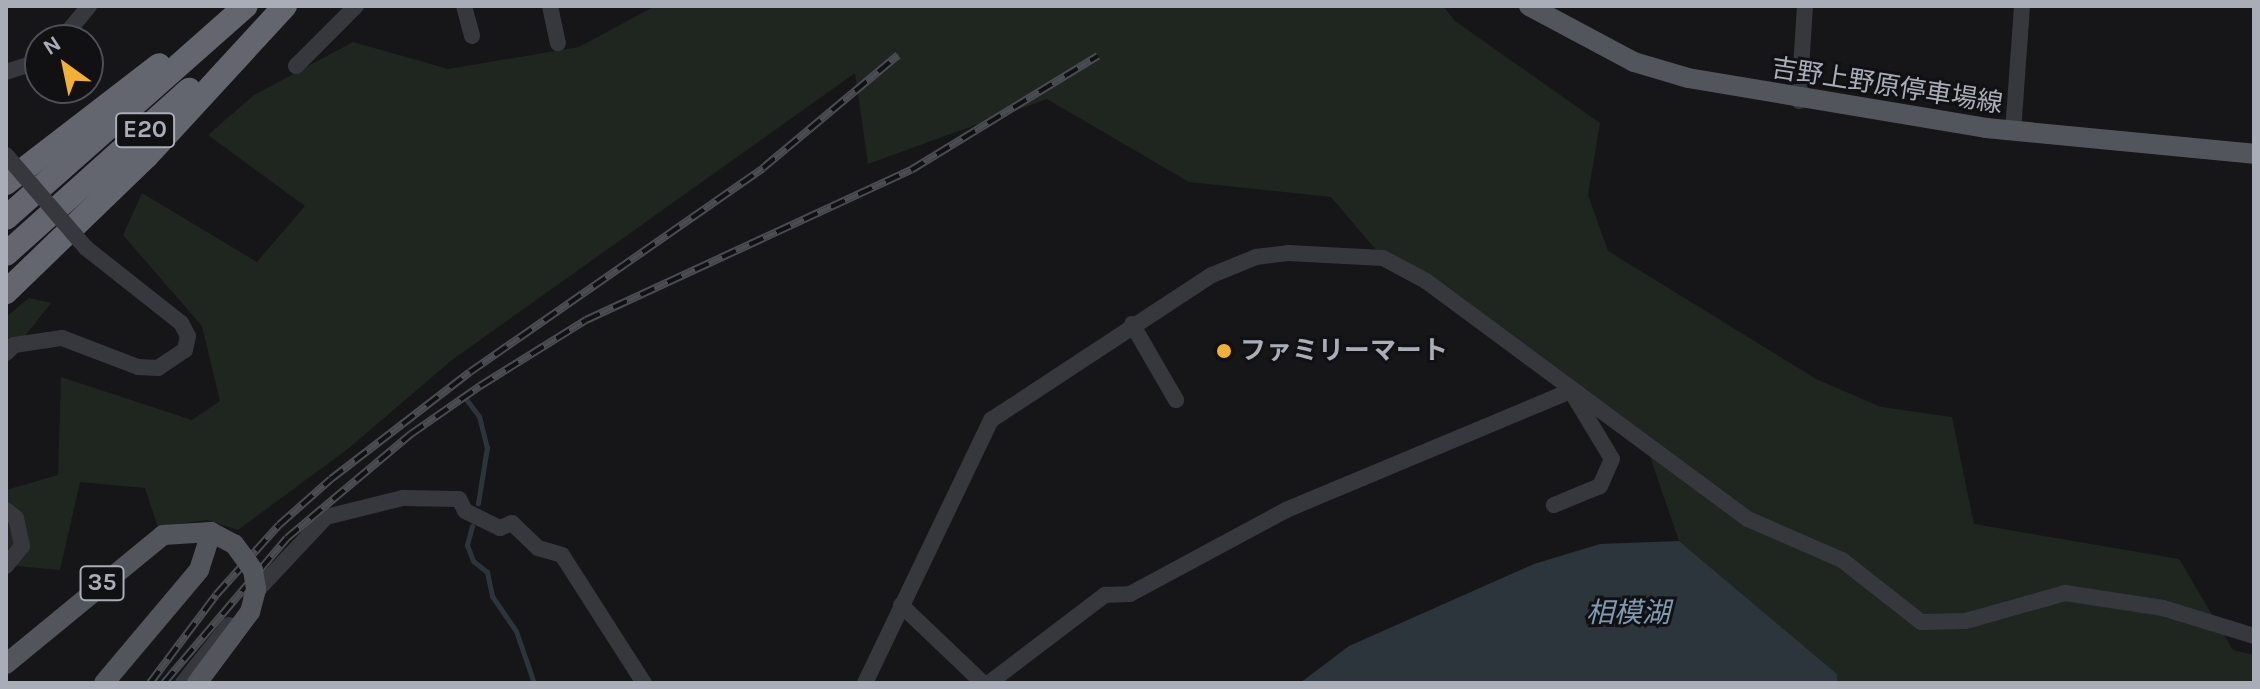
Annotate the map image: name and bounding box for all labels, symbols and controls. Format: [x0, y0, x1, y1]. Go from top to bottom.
north arrow [24, 24, 104, 104]
text: N [38, 30, 66, 61]
street label: 吉野上野原停車場線 [1769, 52, 2005, 120]
road number: E20 [115, 110, 175, 150]
place label: ファミリーマート [1240, 335, 1448, 367]
marker: ファミリーマート [1215, 342, 1233, 360]
road number: 35 [78, 563, 126, 603]
water label: 相模湖 [1586, 596, 1670, 630]

